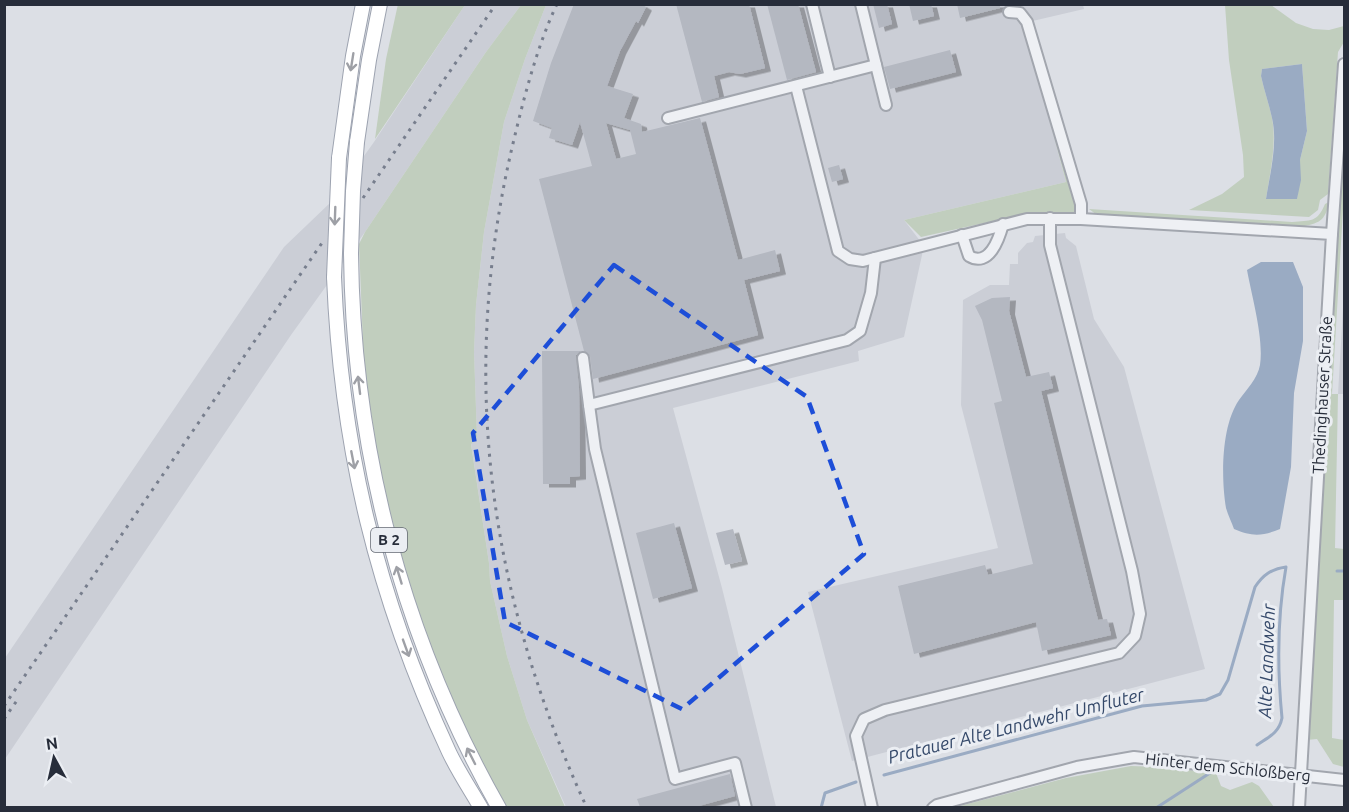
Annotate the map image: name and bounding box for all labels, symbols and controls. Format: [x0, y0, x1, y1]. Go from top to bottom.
one-way arrow [346, 52, 357, 71]
one-way arrow [329, 206, 341, 226]
street label: Thedinghauser Straße [1309, 316, 1335, 474]
one-way arrow [353, 375, 364, 395]
one-way arrow [348, 450, 359, 470]
road number: B 2 [371, 528, 407, 552]
one-way arrow [392, 566, 403, 585]
water label: Alte Landwehr [1254, 602, 1278, 720]
one-way arrow [401, 638, 412, 657]
water label: Pratauer Alte Landwehr Umfluter [886, 683, 1147, 768]
north arrow [24, 728, 84, 788]
text: N [45, 733, 59, 753]
one-way arrow [465, 748, 477, 765]
street label: Hinter dem Schloßberg [1144, 749, 1312, 785]

